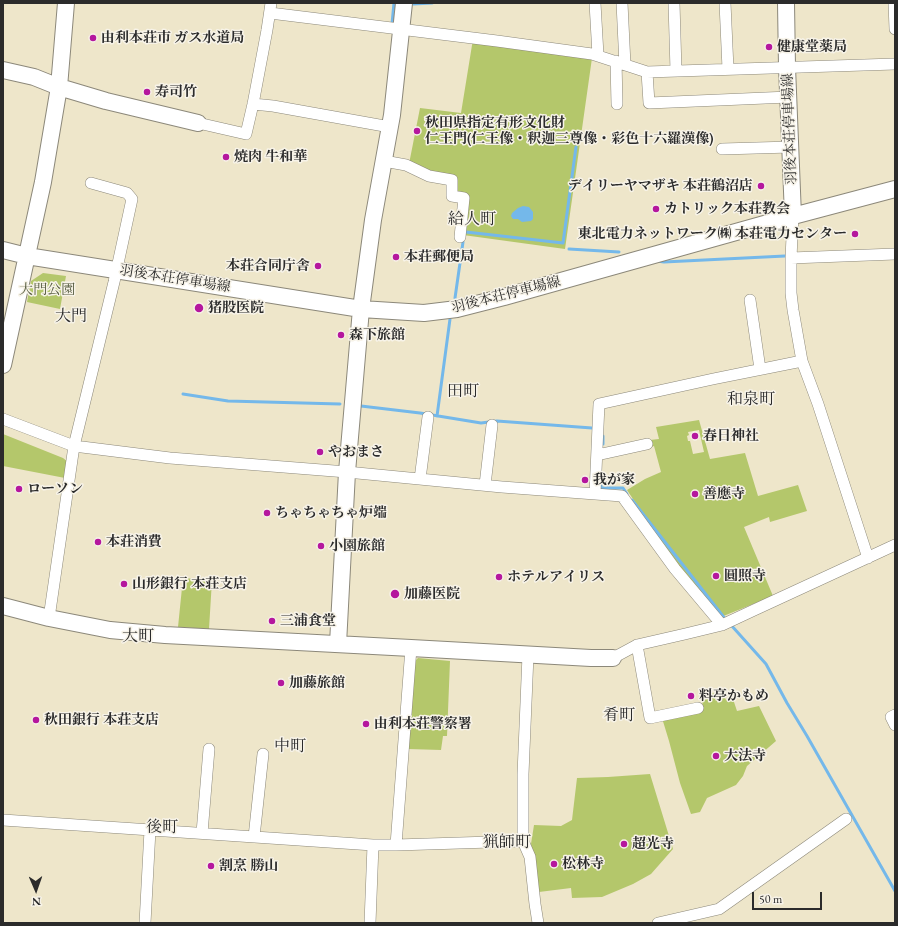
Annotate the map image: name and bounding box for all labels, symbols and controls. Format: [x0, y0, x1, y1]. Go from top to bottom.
place label: 由利本荘市 ガス水道局 [101, 30, 244, 46]
marker: 由利本荘市 ガス水道局 [88, 33, 98, 43]
place label: 健康堂薬局 [777, 39, 847, 55]
marker: 健康堂薬局 [764, 42, 774, 52]
street label: 羽後本荘停車場線 [780, 73, 800, 185]
place label: 寿司竹 [155, 84, 197, 100]
marker: 寿司竹 [142, 87, 152, 97]
place label: 秋田県指定有形文化財 仁王門(仁王像・釈迦三尊像・彩色十六羅漢像) [425, 115, 714, 148]
marker: 秋田県指定有形文化財 仁王門(仁王像・釈迦三尊像・彩色十六羅漢像) [412, 126, 422, 136]
place label: 焼肉 牛和華 [234, 149, 307, 165]
marker: 焼肉 牛和華 [221, 152, 231, 162]
place label: デイリーヤマザキ 本荘鶴沼店 [568, 178, 753, 194]
marker: デイリーヤマザキ 本荘鶴沼店 [756, 181, 766, 191]
place label: カトリック本荘教会 [664, 201, 790, 217]
marker: カトリック本荘教会 [651, 204, 661, 214]
district label: 給人町 [448, 210, 496, 230]
place label: 東北電力ネットワーク㈱ 本荘電力センター [578, 226, 847, 242]
marker: 東北電力ネットワーク㈱ 本荘電力センター [850, 229, 860, 239]
place label: 本荘郵便局 [404, 249, 474, 265]
marker: 本荘郵便局 [391, 252, 401, 262]
place label: 本荘合同庁舎 [226, 258, 310, 274]
marker: 本荘合同庁舎 [313, 261, 323, 271]
street label: 羽後本荘停車場線 [118, 262, 232, 296]
street label: 羽後本荘停車場線 [450, 273, 562, 317]
park label: 大門公園 [19, 282, 75, 298]
place label: 猪股医院 [208, 300, 264, 316]
marker: 猪股医院 [193, 302, 205, 314]
district label: 大門 [55, 307, 87, 327]
place label: 森下旅館 [349, 327, 405, 343]
marker: 森下旅館 [336, 330, 346, 340]
district label: 田町 [447, 382, 479, 402]
district label: 和泉町 [727, 390, 775, 410]
place label: 春日神社 [703, 428, 759, 444]
marker: 春日神社 [690, 431, 700, 441]
place label: やおまさ [328, 444, 384, 460]
marker: やおまさ [315, 447, 325, 457]
place label: 我が家 [593, 472, 635, 488]
marker: 我が家 [580, 475, 590, 485]
place label: ローソン [27, 481, 83, 497]
marker: ローソン [14, 484, 24, 494]
place label: 善應寺 [703, 486, 745, 502]
marker: 善應寺 [690, 489, 700, 499]
place label: ちゃちゃちゃ炉端 [275, 505, 387, 521]
marker: ちゃちゃちゃ炉端 [262, 508, 272, 518]
place label: 本荘消費 [106, 534, 162, 550]
marker: 本荘消費 [93, 537, 103, 547]
place label: 小園旅館 [329, 538, 385, 554]
marker: 小園旅館 [316, 541, 326, 551]
place label: 圓照寺 [724, 568, 766, 584]
place label: ホテルアイリス [507, 569, 605, 585]
marker: 圓照寺 [711, 571, 721, 581]
marker: ホテルアイリス [494, 572, 504, 582]
place label: 山形銀行 本荘支店 [132, 576, 247, 592]
marker: 山形銀行 本荘支店 [119, 579, 129, 589]
place label: 加藤医院 [404, 586, 460, 602]
marker: 加藤医院 [389, 588, 401, 600]
place label: 三浦食堂 [280, 613, 336, 629]
marker: 三浦食堂 [267, 616, 277, 626]
district label: 大町 [122, 627, 154, 647]
place label: 加藤旅館 [289, 675, 345, 691]
marker: 加藤旅館 [276, 678, 286, 688]
place label: 料亭かもめ [699, 688, 769, 704]
marker: 料亭かもめ [686, 691, 696, 701]
district label: 肴町 [603, 706, 635, 726]
place label: 秋田銀行 本荘支店 [44, 712, 159, 728]
marker: 秋田銀行 本荘支店 [31, 715, 41, 725]
place label: 由利本荘警察署 [374, 716, 472, 732]
marker: 由利本荘警察署 [361, 719, 371, 729]
district label: 中町 [274, 737, 306, 757]
place label: 大法寺 [724, 748, 766, 764]
marker: 大法寺 [711, 751, 721, 761]
district label: 後町 [146, 818, 178, 838]
district label: 猟師町 [483, 833, 531, 853]
place label: 超光寺 [632, 836, 674, 852]
marker: 超光寺 [619, 839, 629, 849]
place label: 松林寺 [562, 856, 604, 872]
place label: 割烹 勝山 [219, 858, 278, 874]
marker: 松林寺 [549, 859, 559, 869]
marker: 割烹 勝山 [206, 861, 216, 871]
north arrow [16, 870, 56, 910]
scale bar [754, 884, 824, 910]
text: 50 m [759, 891, 782, 907]
text: N [32, 895, 41, 909]

